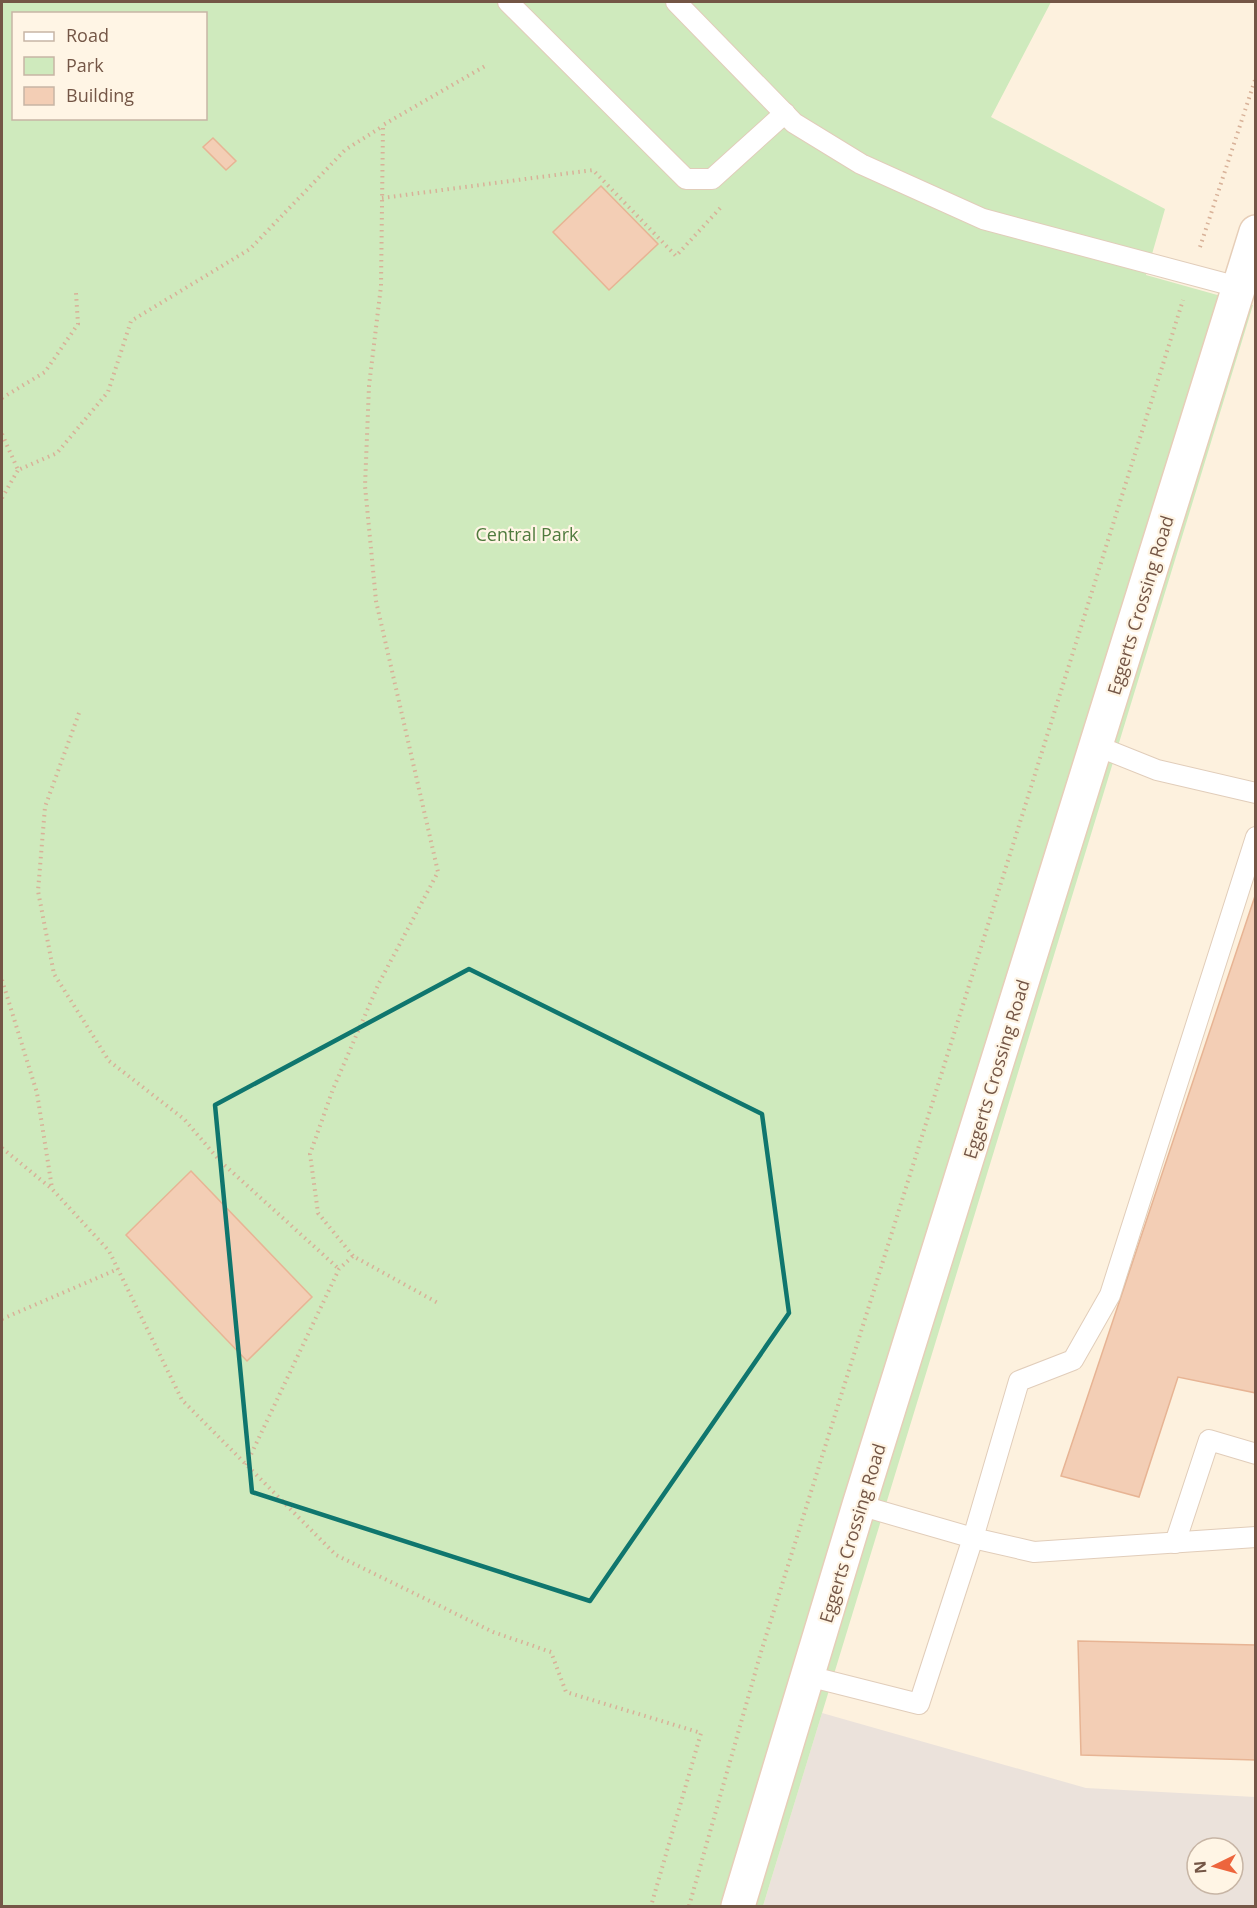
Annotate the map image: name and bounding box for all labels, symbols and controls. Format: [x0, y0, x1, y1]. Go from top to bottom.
legend [12, 12, 207, 120]
text: Road [66, 23, 109, 47]
text: Park [66, 53, 104, 77]
text: Building [66, 83, 134, 107]
street label: Eggerts Crossing Road [1101, 512, 1179, 698]
park label: Central Park [475, 522, 579, 546]
street label: Eggerts Crossing Road [957, 976, 1035, 1162]
street label: Eggerts Crossing Road [813, 1440, 891, 1626]
north arrow [1185, 1836, 1245, 1896]
text: N [1189, 1860, 1212, 1875]

